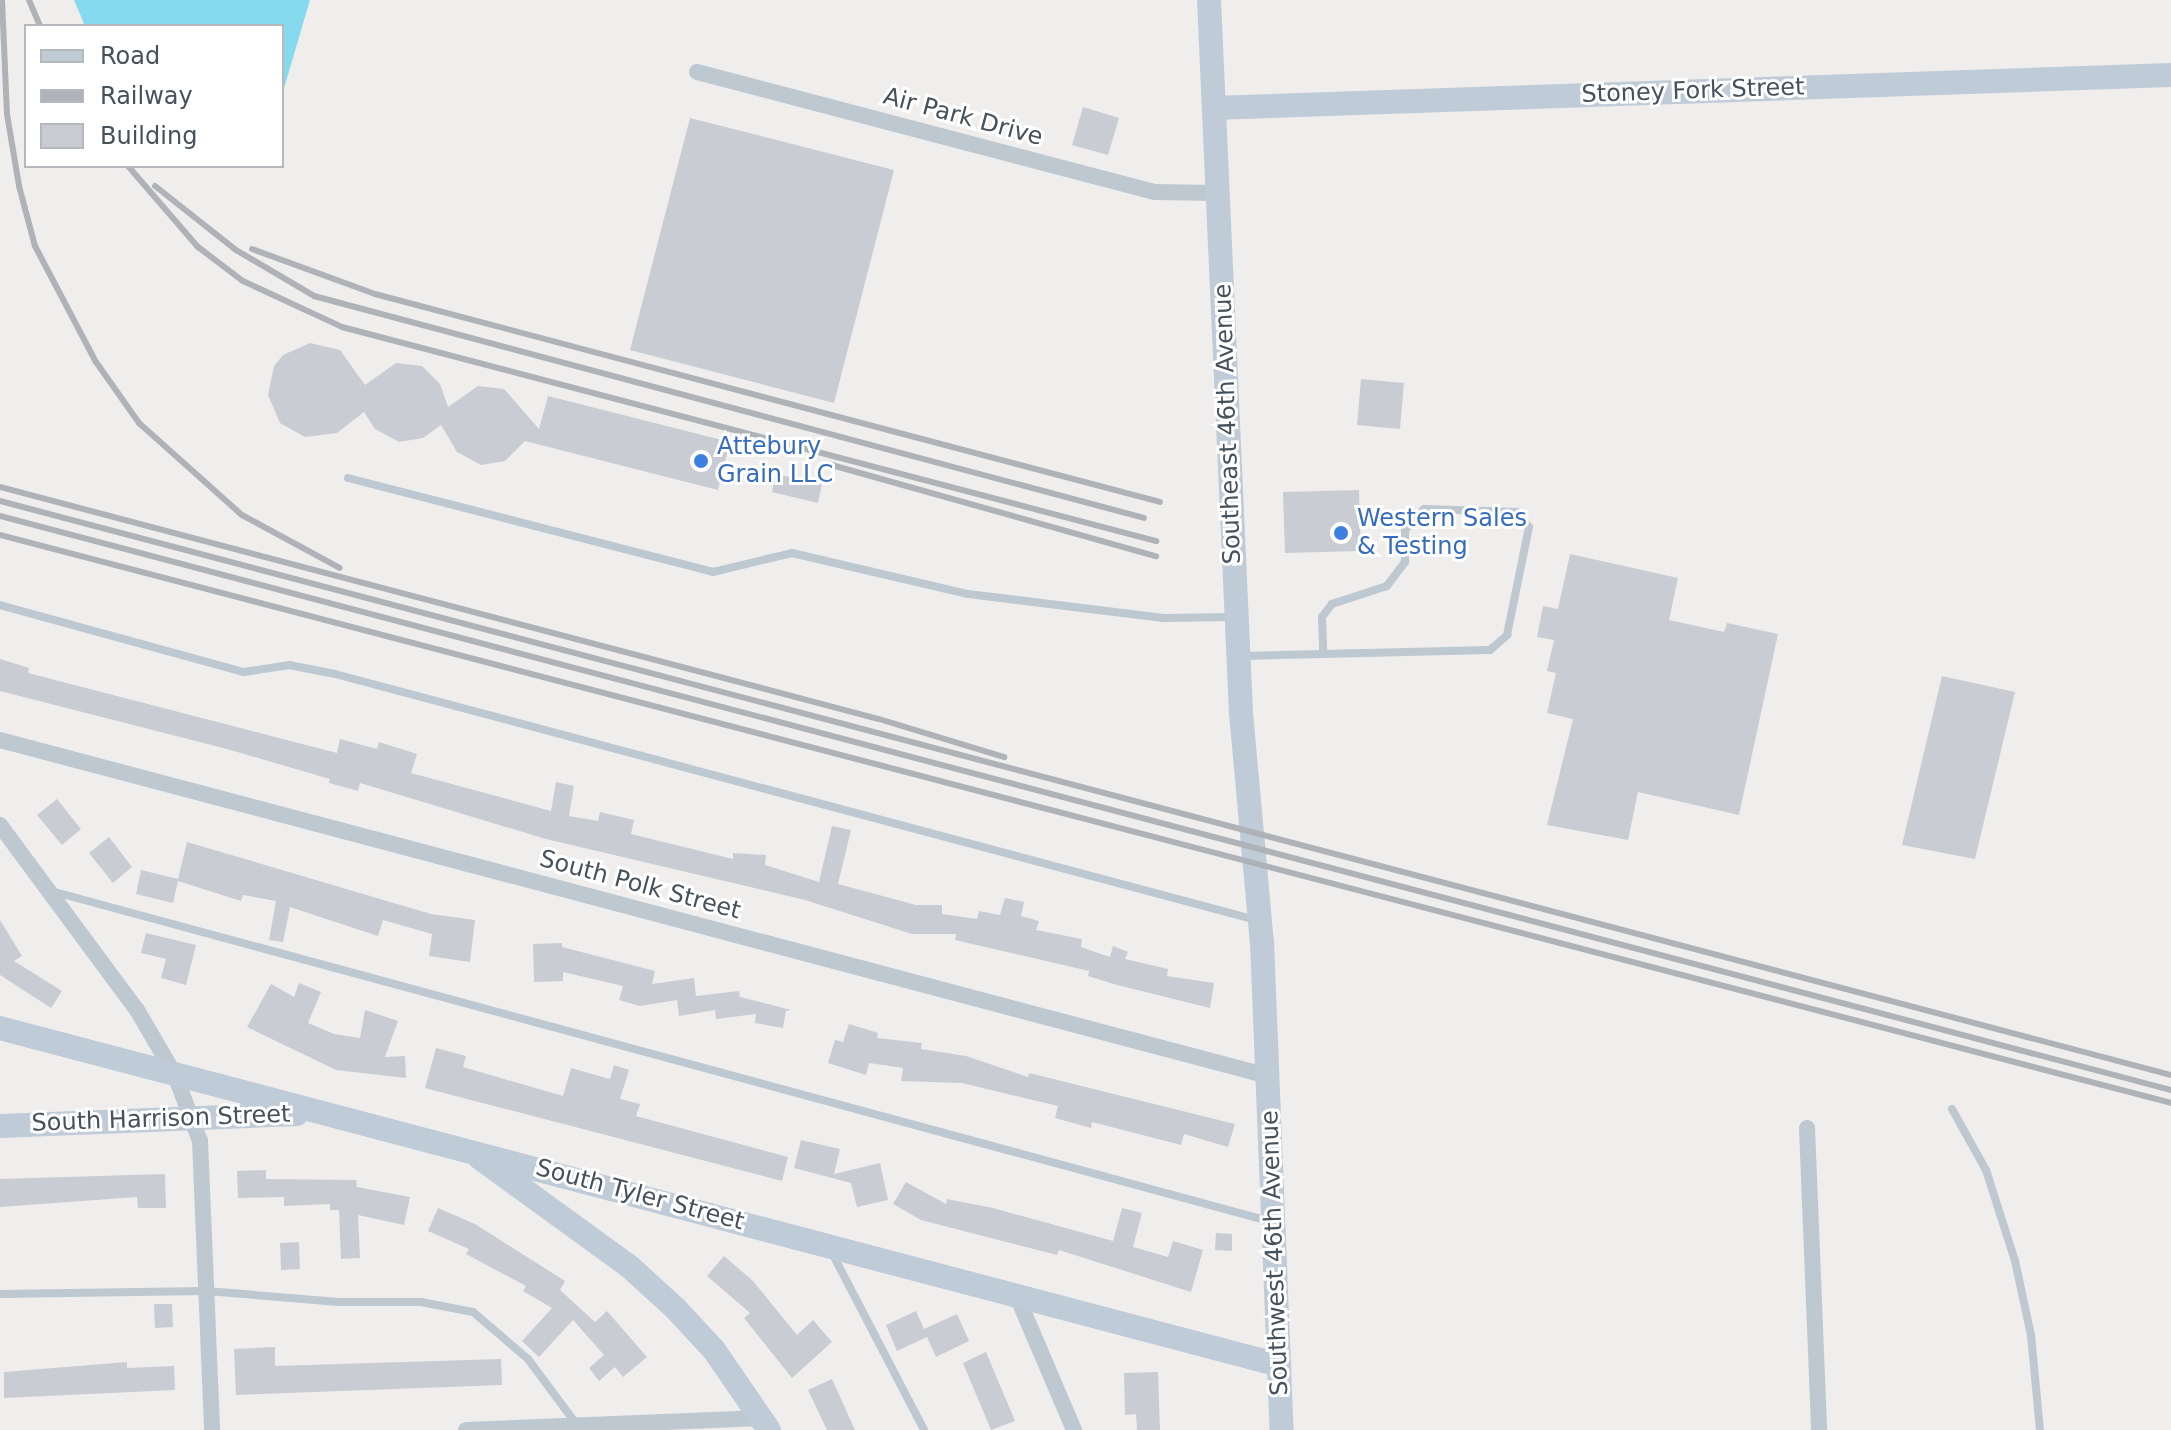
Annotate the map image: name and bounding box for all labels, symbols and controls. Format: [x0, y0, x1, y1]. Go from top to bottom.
legend [24, 24, 284, 168]
text: Road [100, 42, 160, 70]
street label: Stoney Fork Street [1581, 73, 1805, 109]
text: Railway [100, 82, 193, 110]
street label: Air Park Drive [880, 82, 1046, 152]
text: Building [100, 122, 197, 150]
street label: Southeast 46th Avenue [1209, 283, 1247, 565]
place label: Attebury Grain LLC [717, 433, 833, 489]
marker: Attebury Grain LLC [692, 452, 710, 470]
place label: Western Sales & Testing [1357, 505, 1527, 561]
marker: Western Sales & Testing [1332, 524, 1350, 542]
street label: South Polk Street [536, 844, 744, 926]
street label: South Harrison Street [31, 1100, 291, 1138]
street label: Southwest 46th Avenue [1256, 1110, 1294, 1396]
street label: South Tyler Street [533, 1153, 747, 1237]

